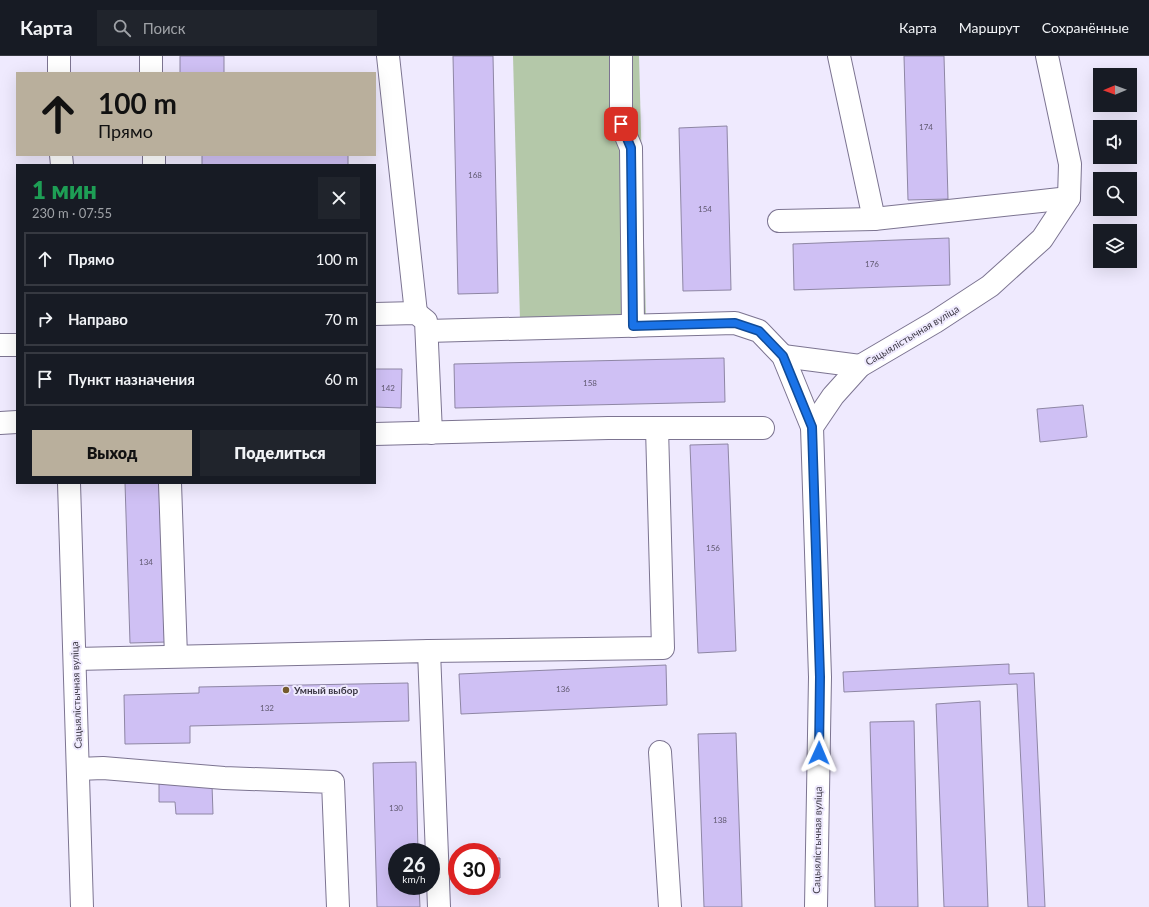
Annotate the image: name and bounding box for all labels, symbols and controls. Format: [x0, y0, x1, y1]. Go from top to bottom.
search box [97, 10, 377, 46]
text: Карта [20, 16, 73, 39]
icon: search [111, 17, 133, 39]
text: Поиск [143, 19, 186, 37]
text: Карта [899, 19, 937, 36]
text: Маршрут [959, 19, 1020, 36]
text: Сохранённые [1042, 19, 1129, 36]
north arrow [1093, 68, 1137, 112]
map controls [1093, 68, 1137, 268]
text: 100 m [98, 86, 177, 120]
icon: ahead [32, 88, 84, 140]
pin [604, 107, 638, 141]
icon: arrive [610, 113, 632, 135]
text: Прямо [98, 120, 153, 142]
button: sound [1093, 120, 1137, 164]
house number: 174 [919, 122, 933, 132]
house number: 168 [468, 170, 482, 180]
button: search [1093, 172, 1137, 216]
text: 1 мин [32, 175, 97, 204]
button: close [318, 177, 360, 219]
house number: 154 [698, 204, 712, 214]
text: 230 m · 07:55 [32, 205, 112, 221]
button: layers [1093, 224, 1137, 268]
icon: ahead [34, 248, 56, 270]
text: Прямо [68, 250, 114, 268]
text: 100 m [316, 250, 358, 268]
house number: 176 [865, 259, 879, 269]
street label: Сацыялістычная вуліца [863, 302, 961, 368]
icon: right [34, 308, 56, 330]
text: Направо [68, 310, 128, 328]
text: 70 m [324, 310, 358, 328]
icon: arrive [34, 368, 56, 390]
text: Пункт назначения [68, 370, 195, 388]
text: 60 m [324, 370, 358, 388]
house number: 158 [583, 378, 597, 388]
house number: 142 [381, 383, 395, 393]
button: Выход [32, 430, 192, 476]
button: Поделиться [200, 430, 360, 476]
house number: 156 [706, 543, 720, 553]
house number: 134 [139, 557, 153, 567]
street label: Сацыялістычная вуліца [68, 641, 84, 749]
place label: Умный выбор [293, 684, 358, 696]
house number: 136 [556, 684, 570, 694]
marker: Умный выбор [281, 685, 291, 695]
house number: 132 [260, 703, 274, 713]
position arrow [798, 732, 840, 774]
street label: Сацыялістычная вуліца [810, 786, 824, 894]
house number: 130 [389, 803, 403, 813]
house number: 138 [713, 815, 727, 825]
speed limit sign: 30 [448, 843, 500, 895]
text: 26 [402, 852, 426, 876]
text: km/h [402, 873, 426, 885]

